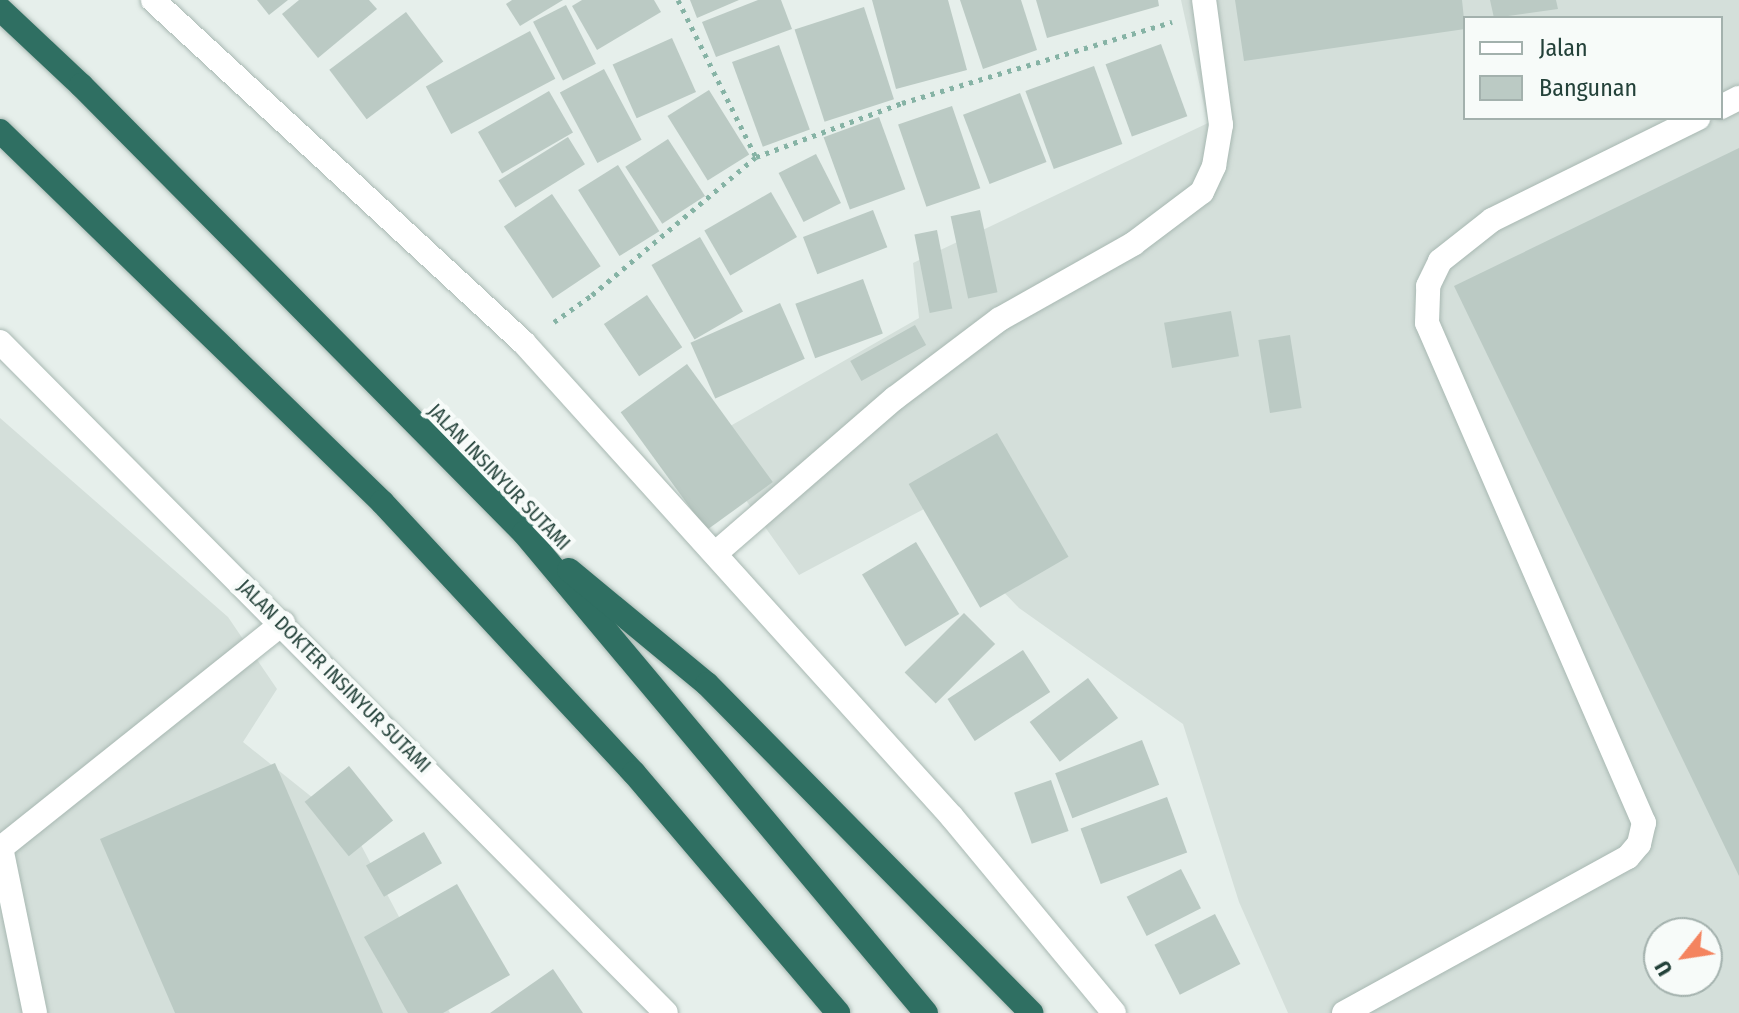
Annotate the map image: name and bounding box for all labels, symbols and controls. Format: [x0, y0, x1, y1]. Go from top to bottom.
legend [1463, 16, 1723, 120]
text: Jalan [1539, 34, 1588, 62]
text: Bangunan [1539, 74, 1637, 102]
street label: JALAN INSINYUR SUTAMI [423, 399, 575, 555]
street label: JALAN DOKTER INSINYUR SUTAMI [232, 574, 436, 778]
north arrow [1643, 917, 1723, 997]
text: U [1649, 956, 1678, 981]

